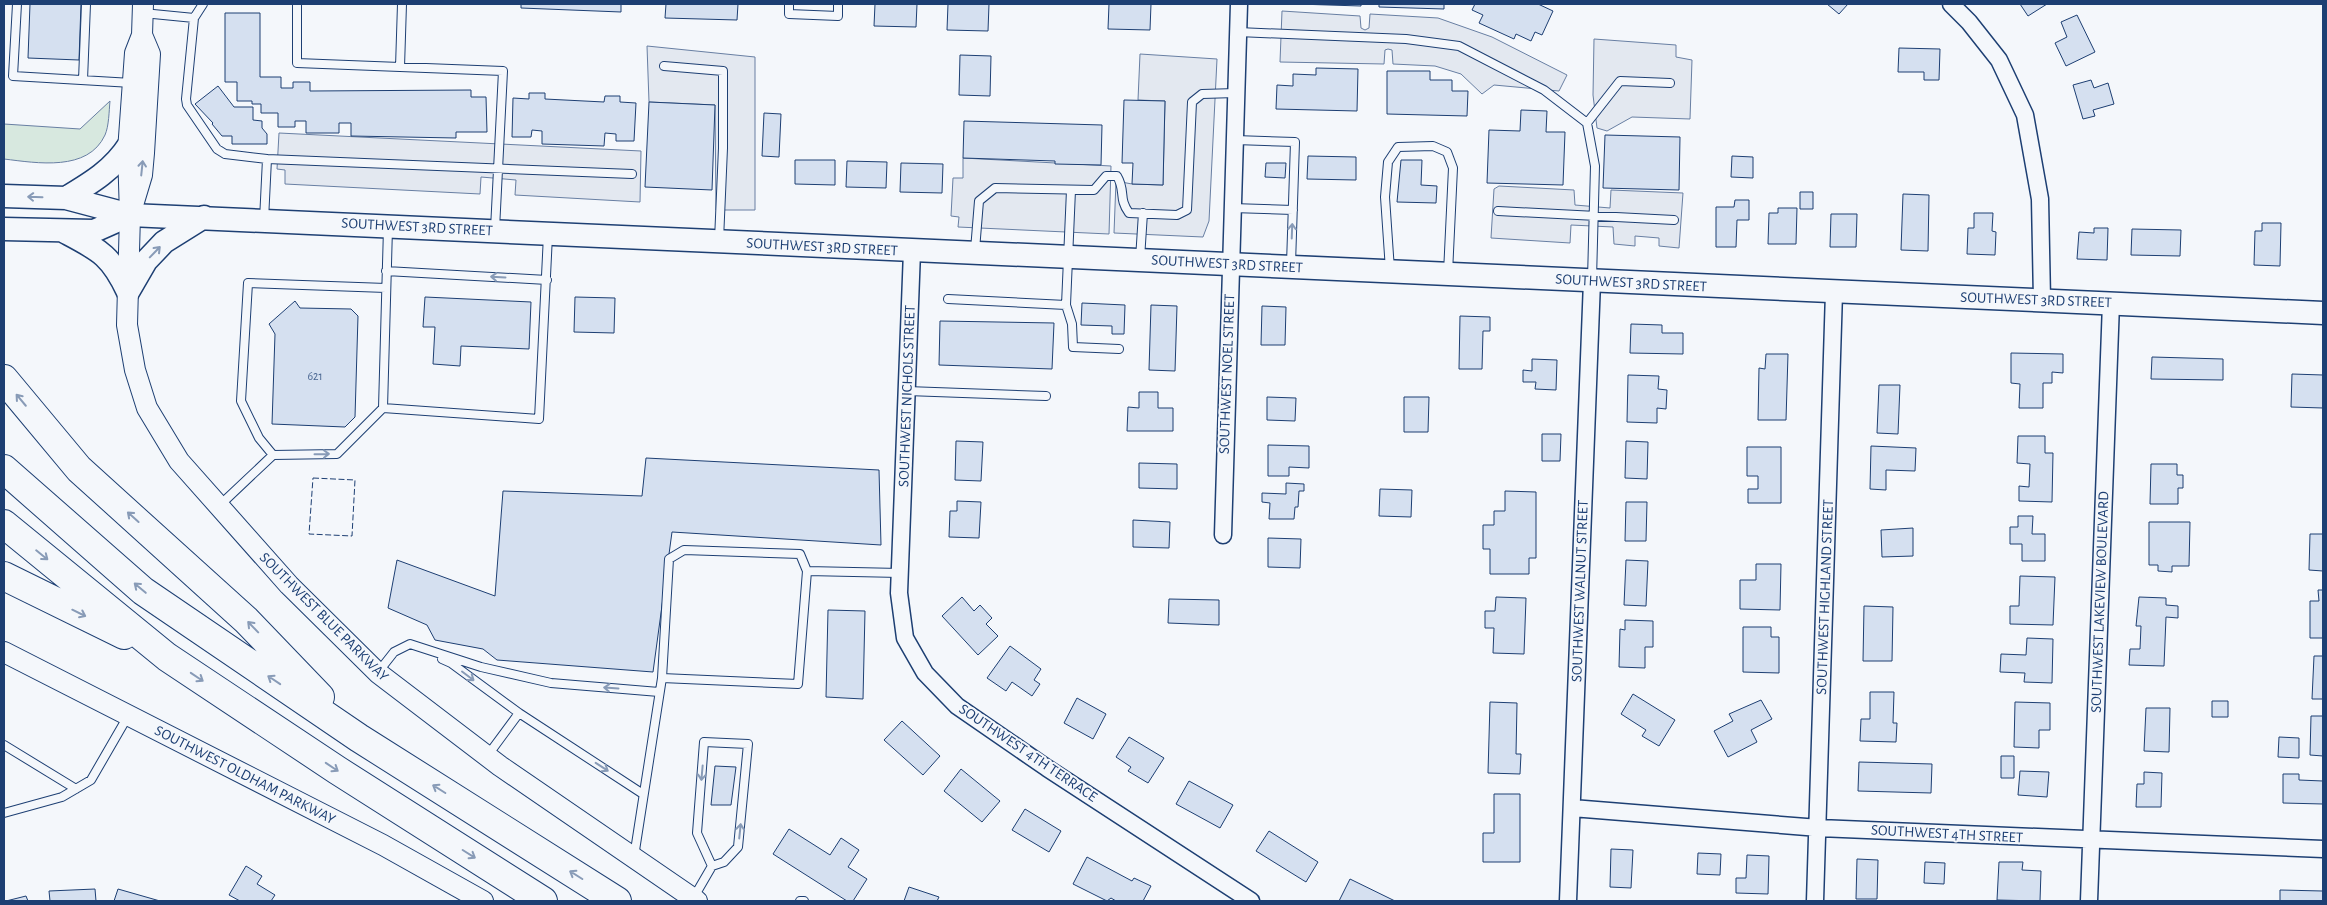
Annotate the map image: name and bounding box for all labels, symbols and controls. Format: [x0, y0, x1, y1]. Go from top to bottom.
one-way arrow [137, 160, 147, 176]
one-way arrow [27, 192, 43, 202]
street label: SOUTHWEST 3RD STREET [341, 216, 494, 238]
one-way arrow [1287, 223, 1297, 239]
street label: SOUTHWEST 3RD STREET [746, 236, 899, 258]
one-way arrow [149, 245, 161, 258]
street label: SOUTHWEST 3RD STREET [1151, 253, 1304, 275]
street label: SOUTHWEST 3RD STREET [1555, 272, 1708, 294]
one-way arrow [490, 273, 506, 282]
street label: SOUTHWEST 3RD STREET [1960, 290, 2113, 310]
street label: SOUTHWEST NOEL STREET [1217, 293, 1237, 454]
street label: SOUTHWEST NICHOLS STREET [896, 304, 918, 487]
house number: 621 [307, 370, 323, 382]
one-way arrow [16, 394, 27, 407]
one-way arrow [313, 449, 329, 459]
street label: SOUTHWEST LAKEVIEW BOULEVARD [2089, 491, 2111, 713]
street label: SOUTHWEST HIGHLAND STREET [1814, 498, 1836, 695]
street label: SOUTHWEST WALNUT STREET [1569, 499, 1591, 682]
one-way arrow [127, 511, 139, 523]
one-way arrow [35, 549, 48, 560]
street label: SOUTHWEST BLUE PARKWAY [257, 550, 391, 684]
one-way arrow [134, 582, 147, 593]
one-way arrow [71, 609, 86, 618]
one-way arrow [247, 621, 259, 633]
one-way arrow [461, 671, 475, 681]
one-way arrow [189, 672, 203, 682]
one-way arrow [267, 675, 281, 685]
one-way arrow [603, 684, 619, 693]
street label: SOUTHWEST 4TH TERRACE [956, 701, 1100, 805]
street label: SOUTHWEST OLDHAM PARKWAY [152, 723, 338, 827]
one-way arrow [324, 762, 338, 772]
one-way arrow [595, 763, 609, 773]
one-way arrow [697, 764, 706, 780]
one-way arrow [432, 783, 446, 793]
street label: SOUTHWEST 4TH STREET [1871, 823, 2024, 846]
one-way arrow [735, 824, 745, 840]
one-way arrow [461, 850, 475, 860]
one-way arrow [570, 870, 584, 880]

